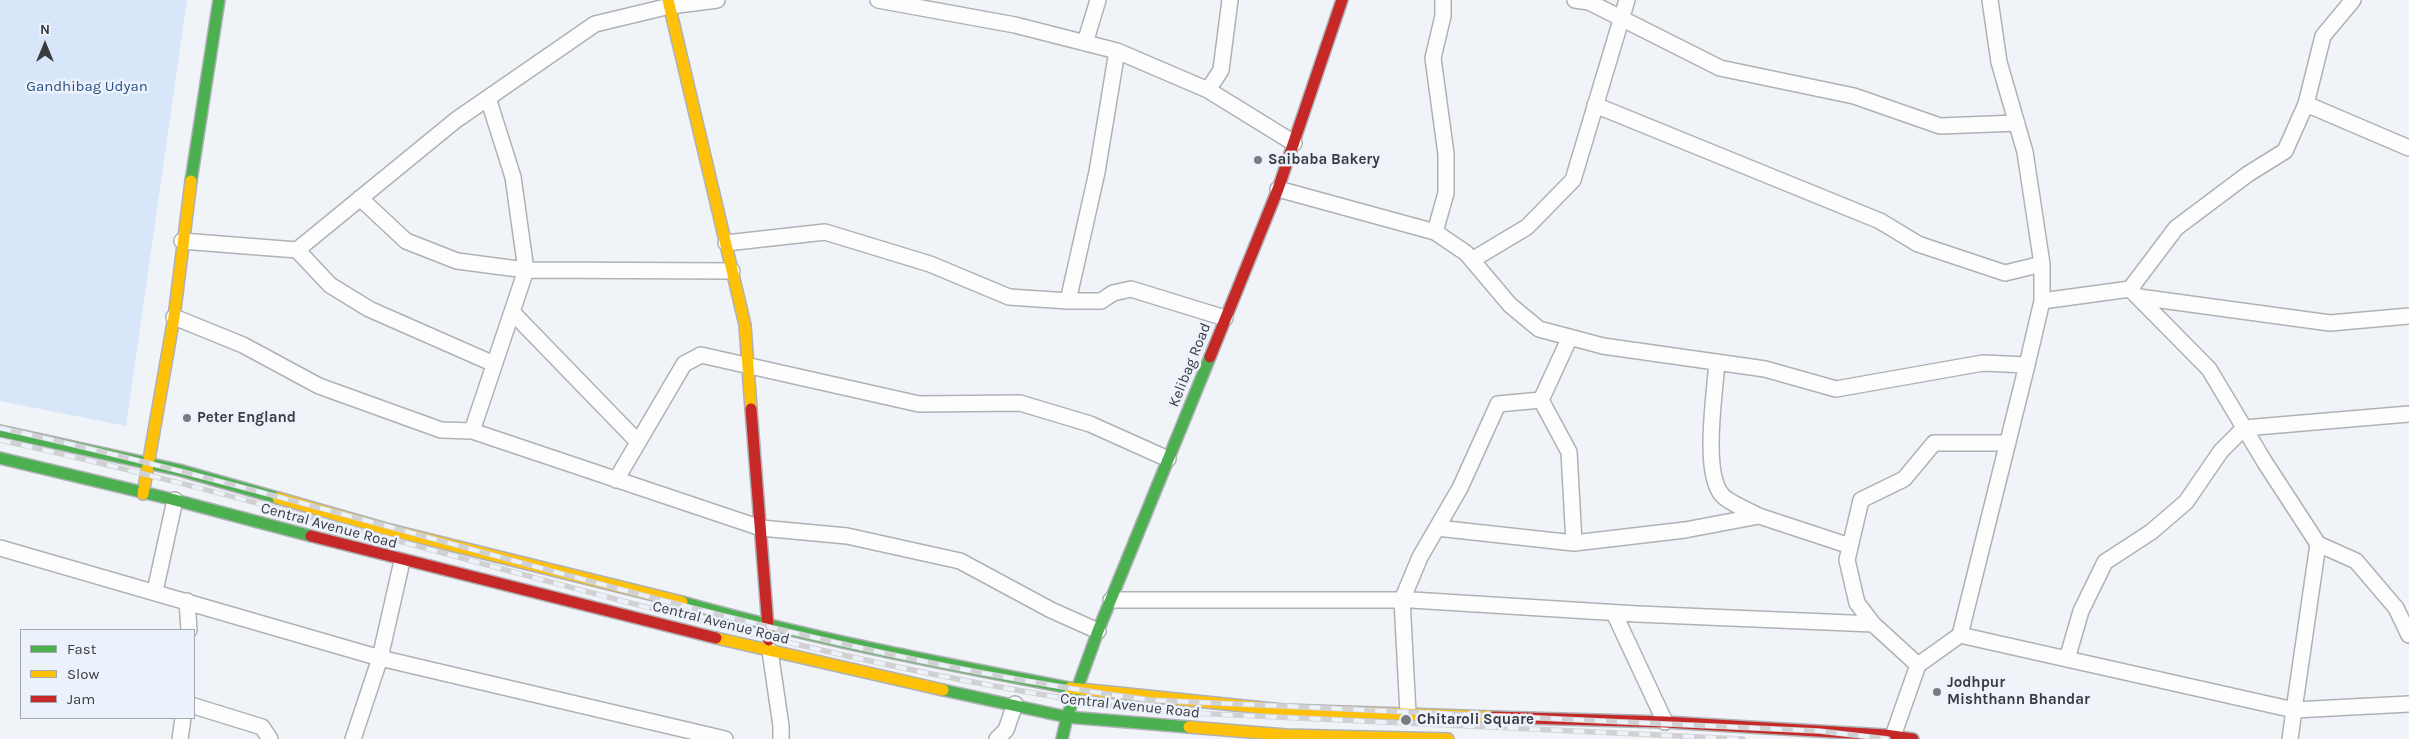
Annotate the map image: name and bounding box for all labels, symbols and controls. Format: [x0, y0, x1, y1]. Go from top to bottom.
north arrow [20, 20, 70, 70]
text: N [40, 21, 50, 38]
park label: Gandhibag Udyan [26, 78, 148, 96]
place label: Saibaba Bakery [1268, 151, 1380, 169]
marker: Saibaba Bakery [1252, 154, 1264, 166]
street label: Kelibag Road [1165, 320, 1215, 410]
place label: Peter England [197, 409, 296, 427]
marker: Peter England [181, 412, 193, 424]
street label: Central Avenue Road [259, 499, 399, 553]
street label: Central Avenue Road [651, 597, 791, 649]
legend [20, 629, 195, 719]
text: Fast [67, 640, 96, 658]
text: Slow [67, 665, 99, 683]
place label: Jodhpur Mishthann Bhandar [1947, 674, 2090, 709]
marker: Jodhpur Mishthann Bhandar [1931, 686, 1943, 698]
text: Jam [67, 690, 95, 708]
street label: Central Avenue Road [1059, 690, 1201, 722]
place label: Chitaroli Square [1417, 711, 1534, 729]
marker: Chitaroli Square [1399, 713, 1413, 727]

